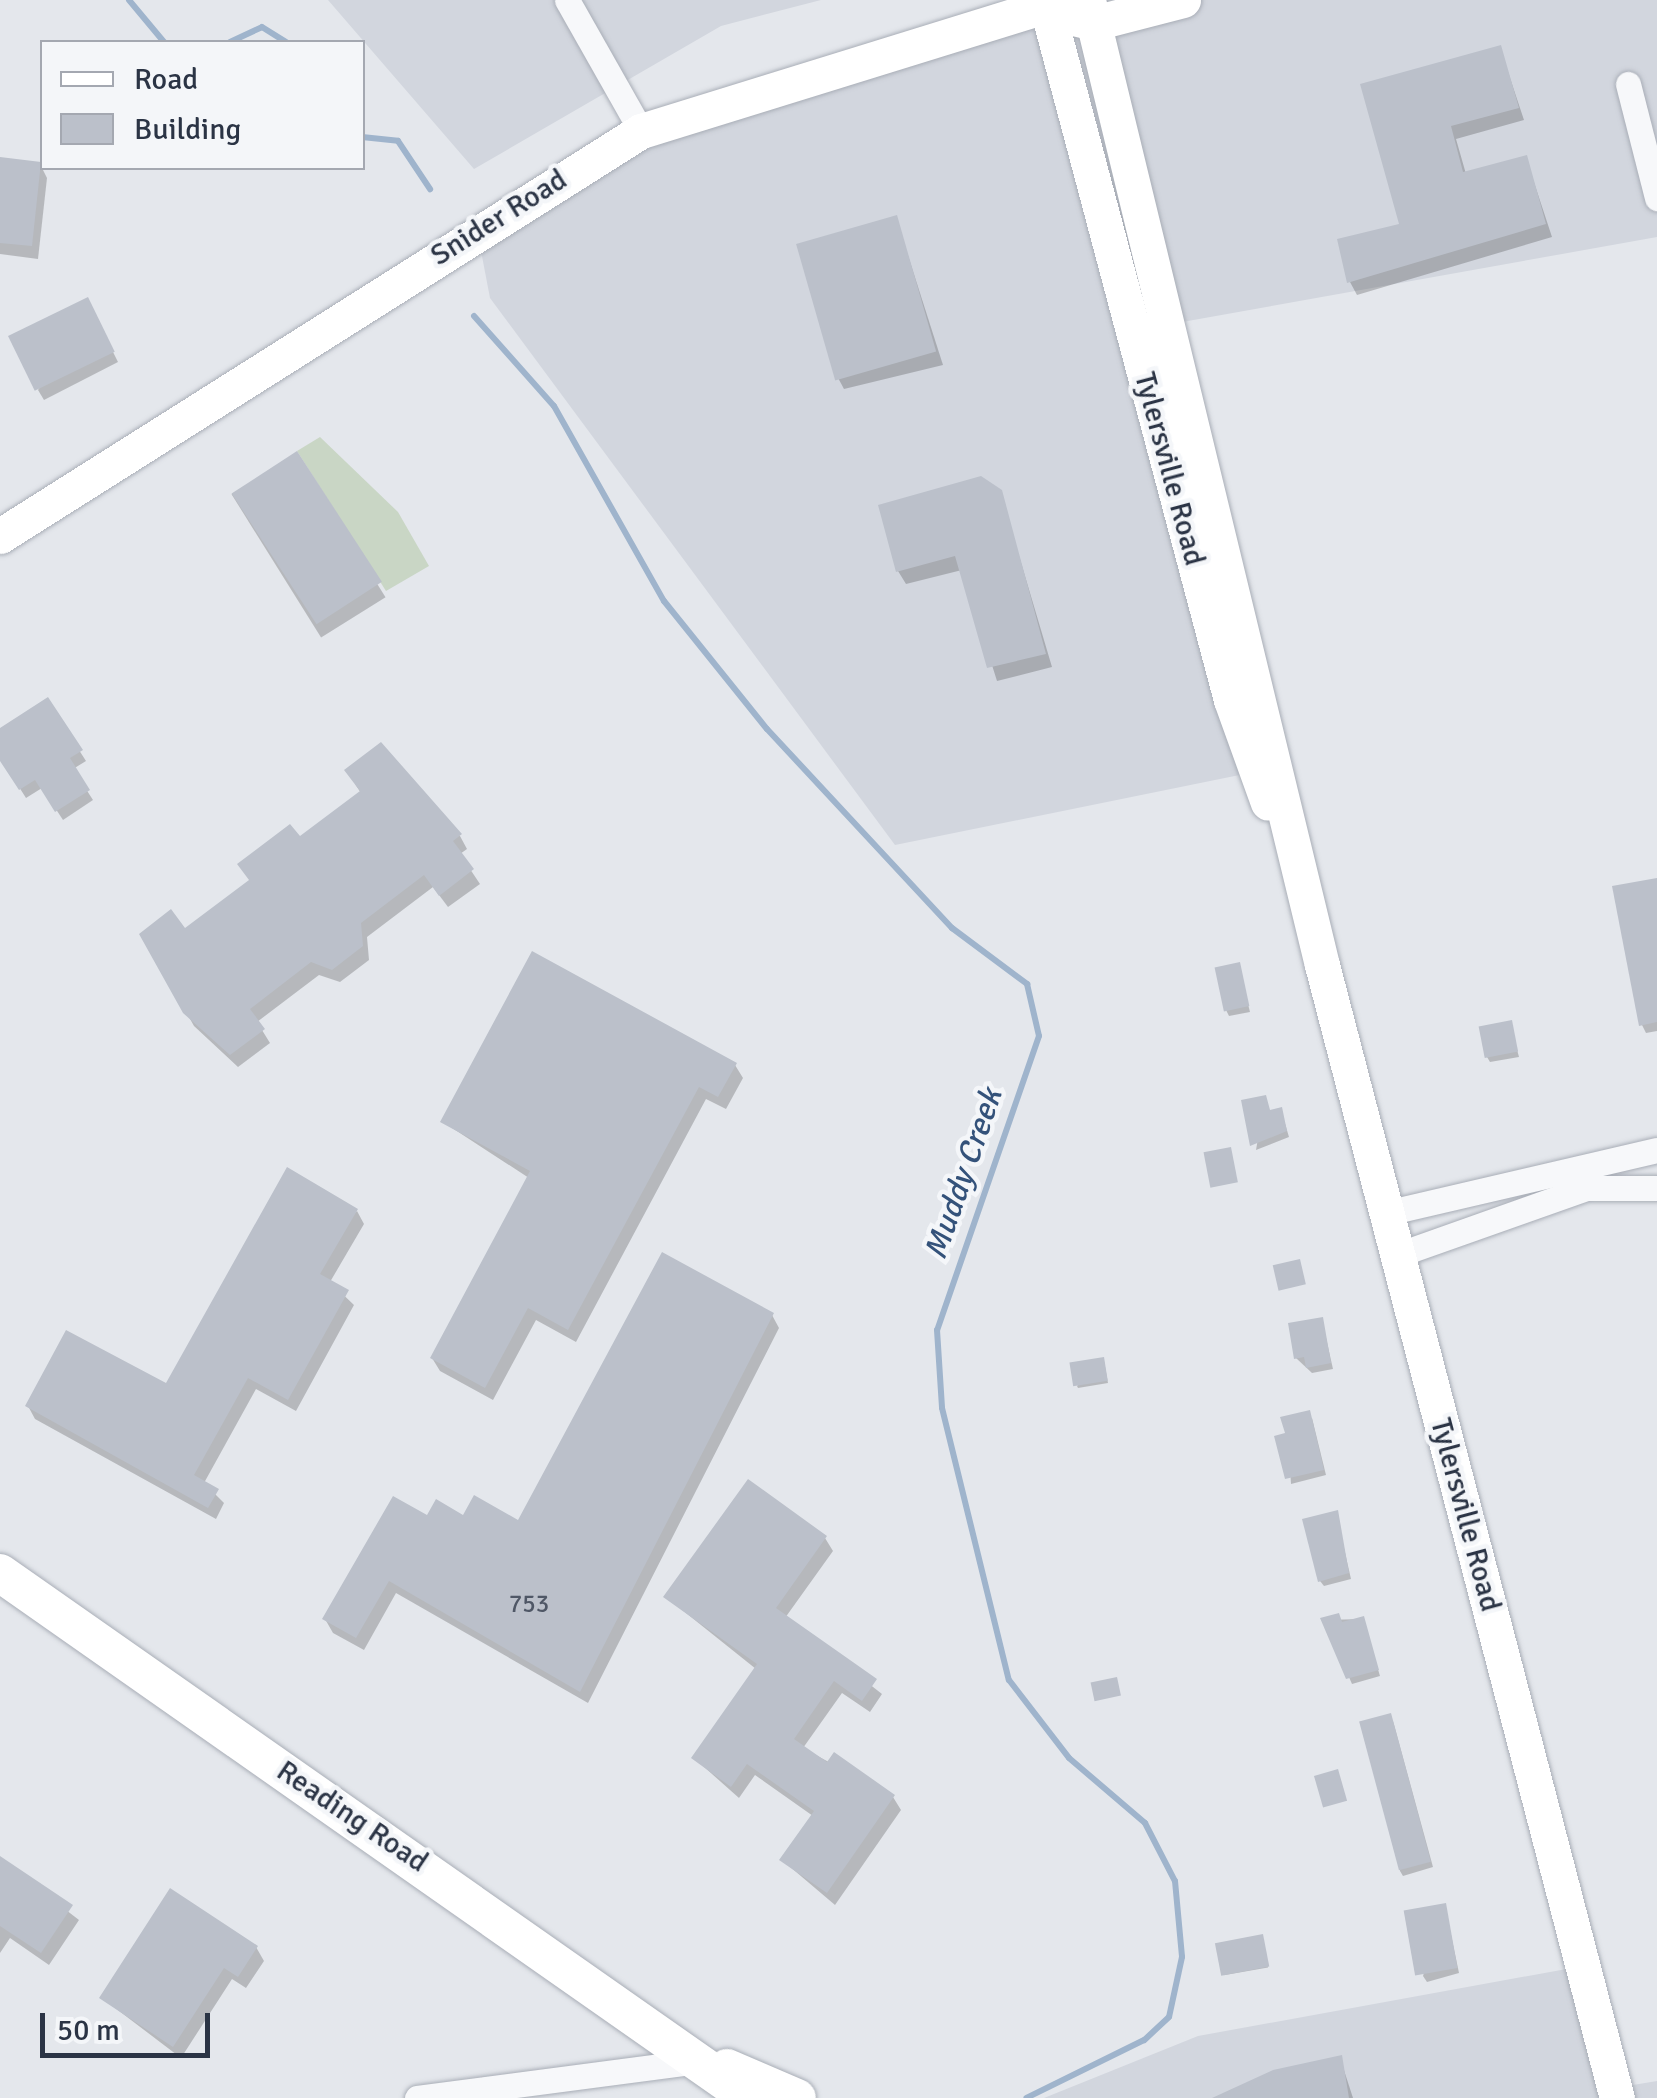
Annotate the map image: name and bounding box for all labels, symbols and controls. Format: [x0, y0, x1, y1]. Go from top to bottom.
legend [40, 40, 365, 170]
text: Road [134, 61, 198, 98]
text: Building [134, 111, 241, 148]
street label: Snider Road [424, 162, 574, 274]
street label: Tylersville Road [1126, 368, 1212, 570]
water label: Muddy Creek [917, 1084, 1011, 1264]
street label: Tylersville Road [1422, 1414, 1508, 1616]
house number: 753 [509, 1589, 549, 1619]
street label: Reading Road [270, 1753, 434, 1881]
scale bar [45, 1993, 215, 2055]
text: 50 m [57, 2012, 120, 2049]

